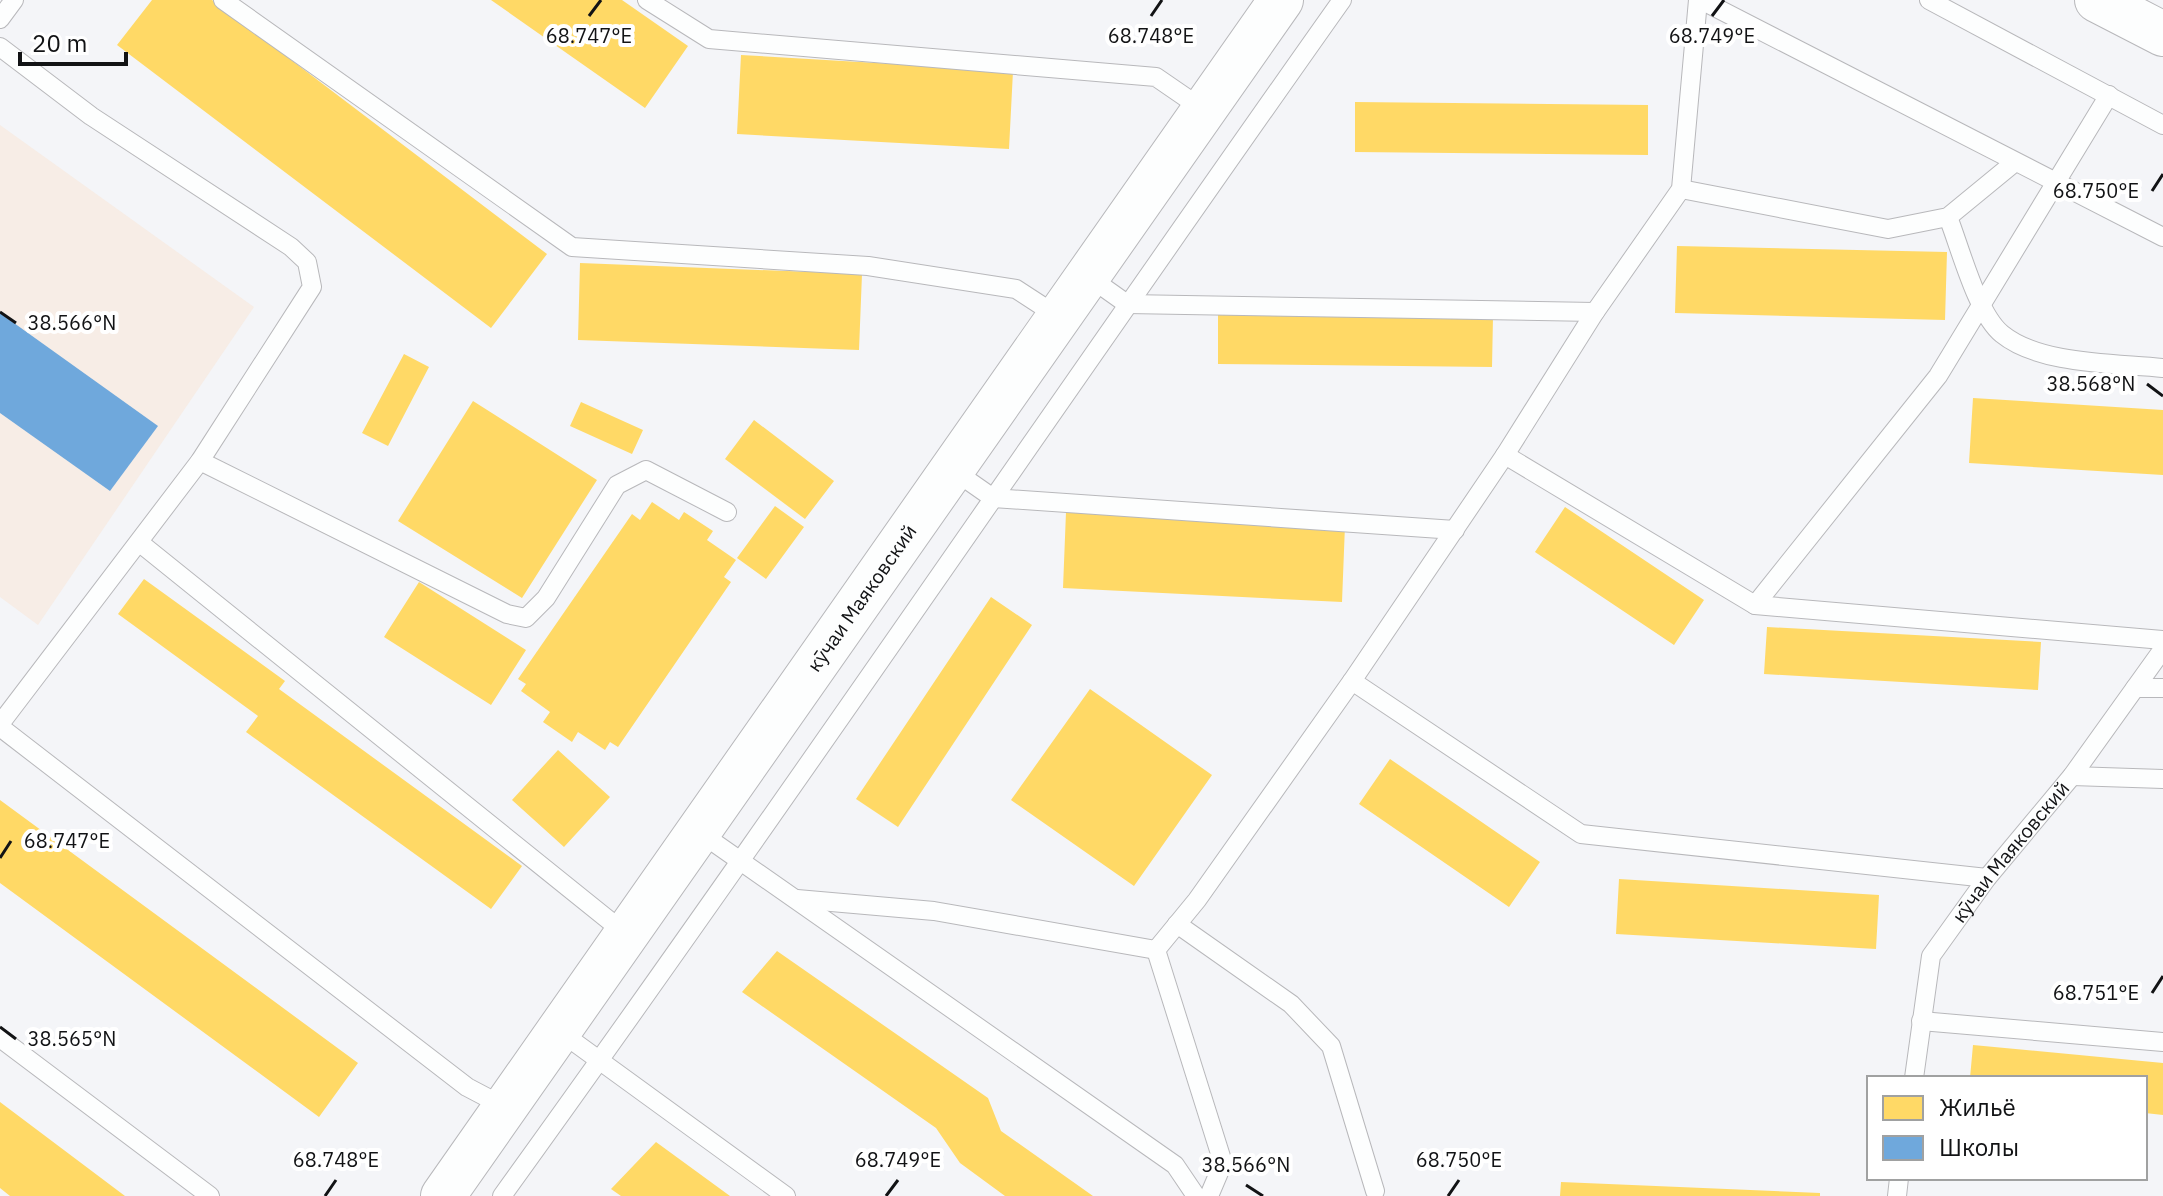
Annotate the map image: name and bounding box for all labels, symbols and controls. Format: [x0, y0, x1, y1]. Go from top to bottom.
scale bar [20, 16, 126, 66]
text: 68.747°E [546, 22, 632, 49]
text: 68.748°E [1108, 22, 1194, 49]
text: 68.749°E [1669, 22, 1755, 49]
text: 20 m [32, 27, 87, 59]
text: 68.750°E [2053, 177, 2139, 204]
text: 38.566°N [28, 309, 116, 336]
text: 38.568°N [2047, 370, 2135, 397]
street label: кӯчаи Маяковский [800, 519, 923, 677]
street label: кӯчаи Маяковский [1945, 775, 2075, 928]
text: 68.747°E [24, 827, 110, 854]
text: 68.751°E [2053, 979, 2139, 1006]
text: 38.565°N [28, 1025, 116, 1052]
legend [1867, 1076, 2147, 1180]
text: Жильё [1939, 1091, 2016, 1123]
text: Школы [1939, 1131, 2019, 1163]
text: 68.748°E [293, 1146, 379, 1173]
text: 68.749°E [855, 1146, 941, 1173]
text: 68.750°E [1416, 1146, 1502, 1173]
text: 38.566°N [1202, 1151, 1290, 1178]

